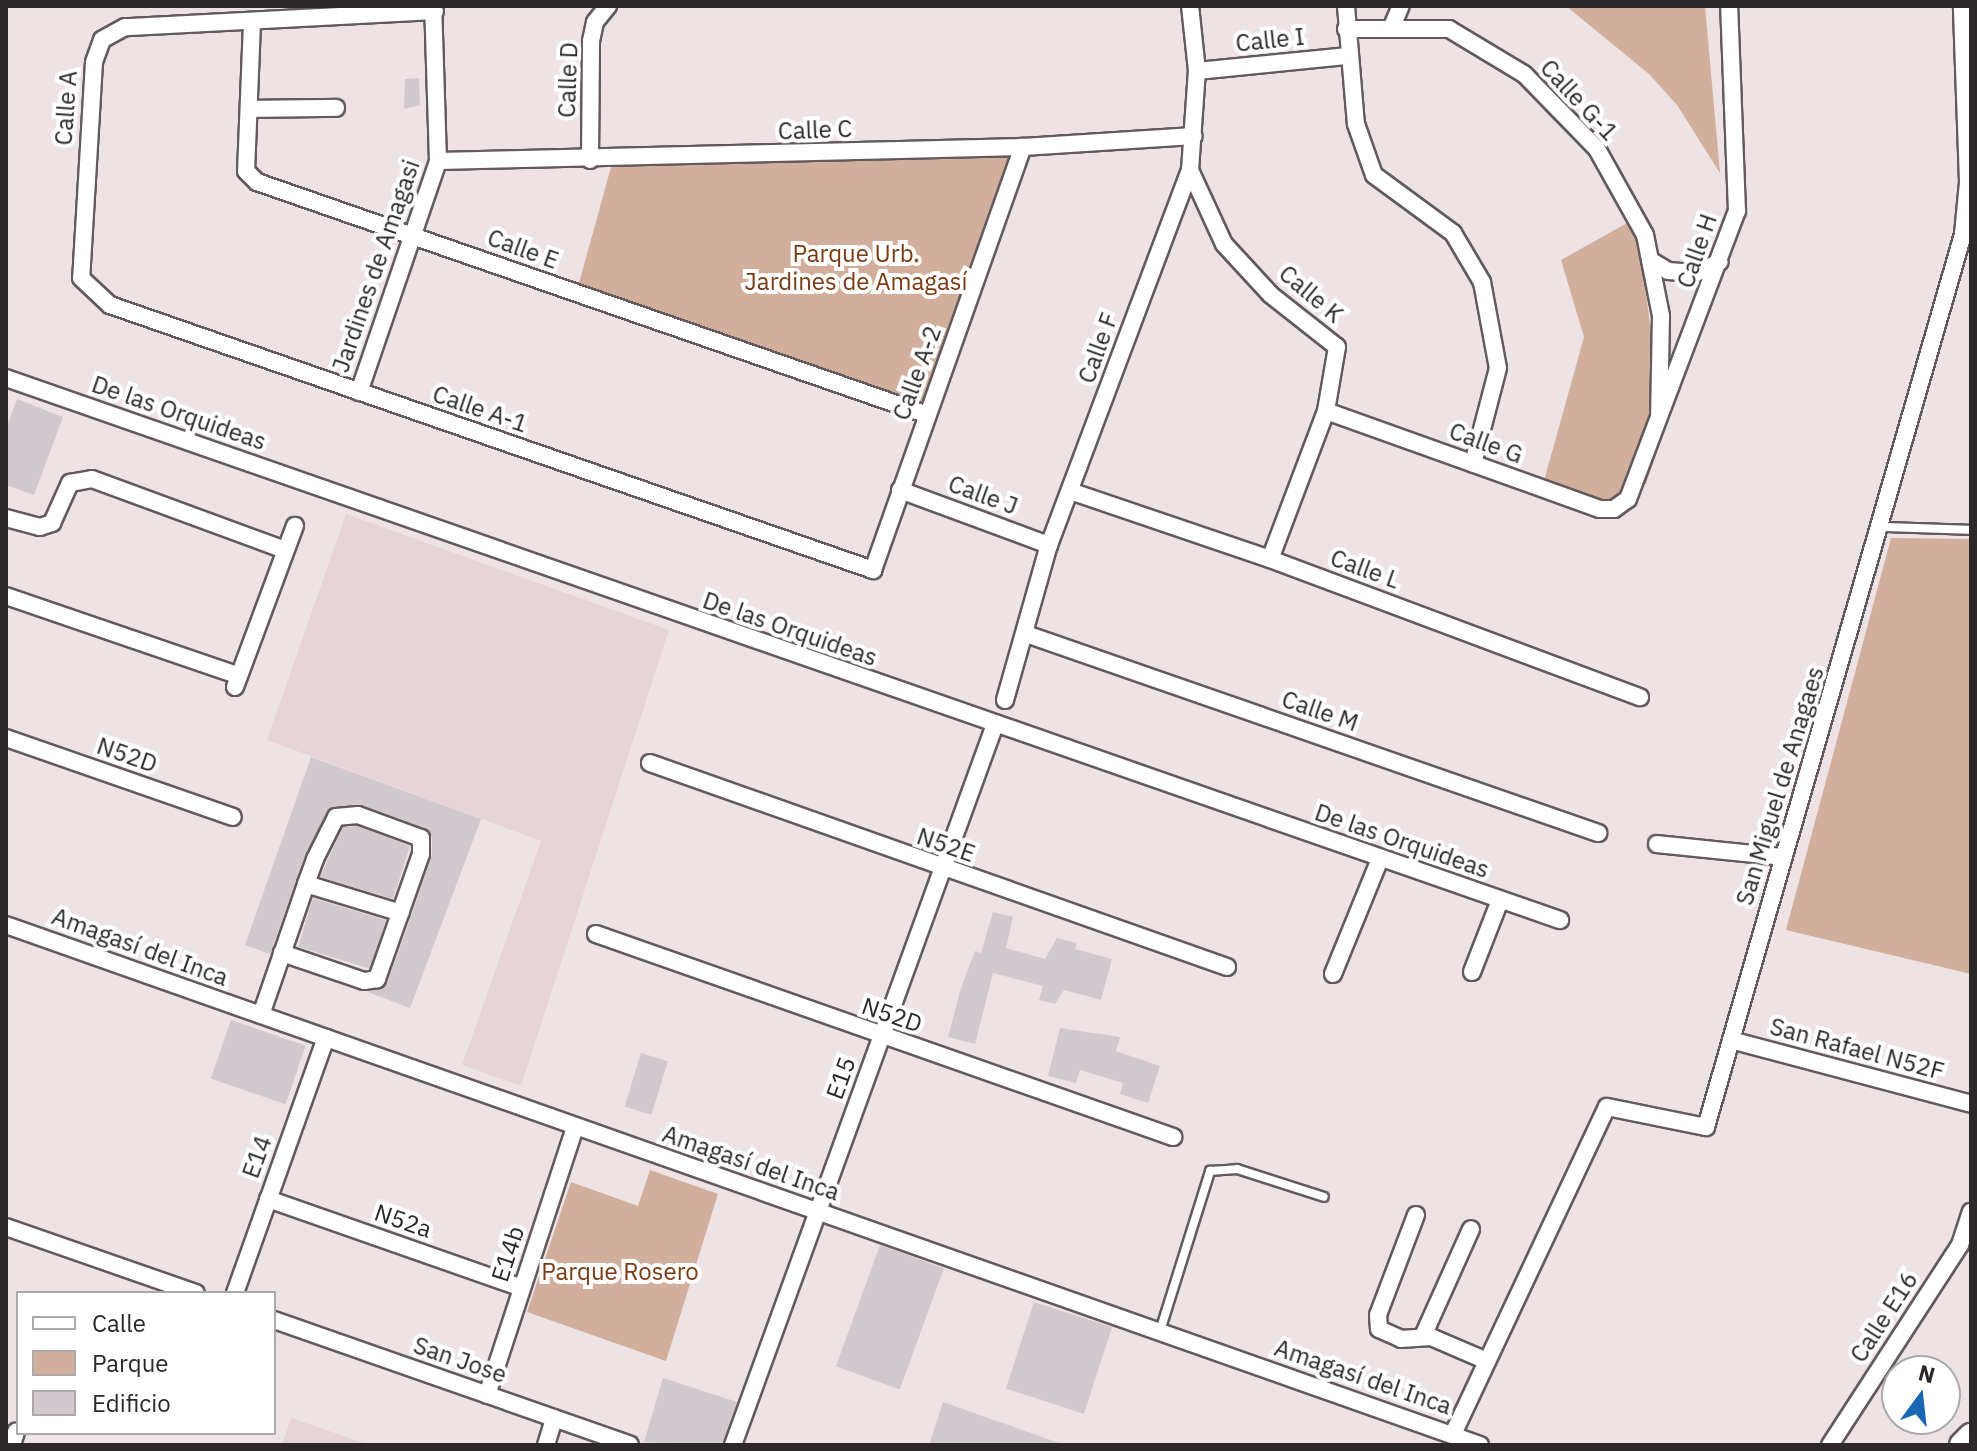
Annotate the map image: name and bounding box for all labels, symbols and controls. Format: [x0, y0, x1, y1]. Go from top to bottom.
street label: Calle I [1234, 22, 1306, 58]
street label: Calle D [552, 42, 584, 118]
street label: Calle G-1 [1534, 53, 1624, 147]
street label: Calle A [49, 70, 83, 146]
street label: Calle C [777, 114, 853, 146]
street label: Jardines de Amagasi [326, 156, 426, 376]
street label: Calle H [1671, 210, 1723, 292]
street label: Calle E [484, 223, 562, 275]
park label: Parque Urb. Jardines de Amagasí [745, 240, 967, 296]
street label: Calle K [1273, 259, 1349, 329]
street label: Calle F [1072, 309, 1124, 387]
street label: Calle A-2 [887, 322, 947, 424]
street label: De las Orquideas [88, 370, 270, 456]
street label: Calle A-1 [429, 379, 531, 439]
street label: Calle G [1445, 416, 1527, 470]
street label: Calle J [944, 469, 1022, 521]
street label: Calle L [1326, 543, 1404, 595]
street label: De las Orquideas [699, 586, 881, 672]
street label: San Miguel de Anagaes [1730, 663, 1830, 909]
street label: Calle M [1278, 685, 1362, 737]
street label: N52D [93, 731, 161, 779]
street label: De las Orquideas [1311, 798, 1493, 884]
street label: N52E [913, 822, 979, 868]
street label: Amagasí del Inca [48, 902, 232, 992]
street label: N52D [858, 991, 926, 1039]
street label: San Rafael N52F [1767, 1012, 1947, 1086]
street label: E15 [820, 1053, 862, 1103]
street label: Amagasí del Inca [659, 1119, 843, 1207]
street label: E14 [236, 1132, 278, 1182]
street label: N52a [371, 1198, 435, 1244]
street label: E14b [486, 1223, 530, 1285]
park label: Parque Rosero [541, 1258, 699, 1286]
street label: Calle E16 [1844, 1266, 1924, 1368]
legend [16, 1291, 276, 1435]
text: Calle [92, 1307, 146, 1339]
street label: San Jose [410, 1331, 510, 1389]
street label: Amagasí del Inca [1271, 1333, 1455, 1421]
text: Parque [92, 1347, 169, 1379]
north arrow [1881, 1355, 1961, 1435]
text: N [1915, 1357, 1938, 1389]
text: Edificio [92, 1387, 171, 1419]

